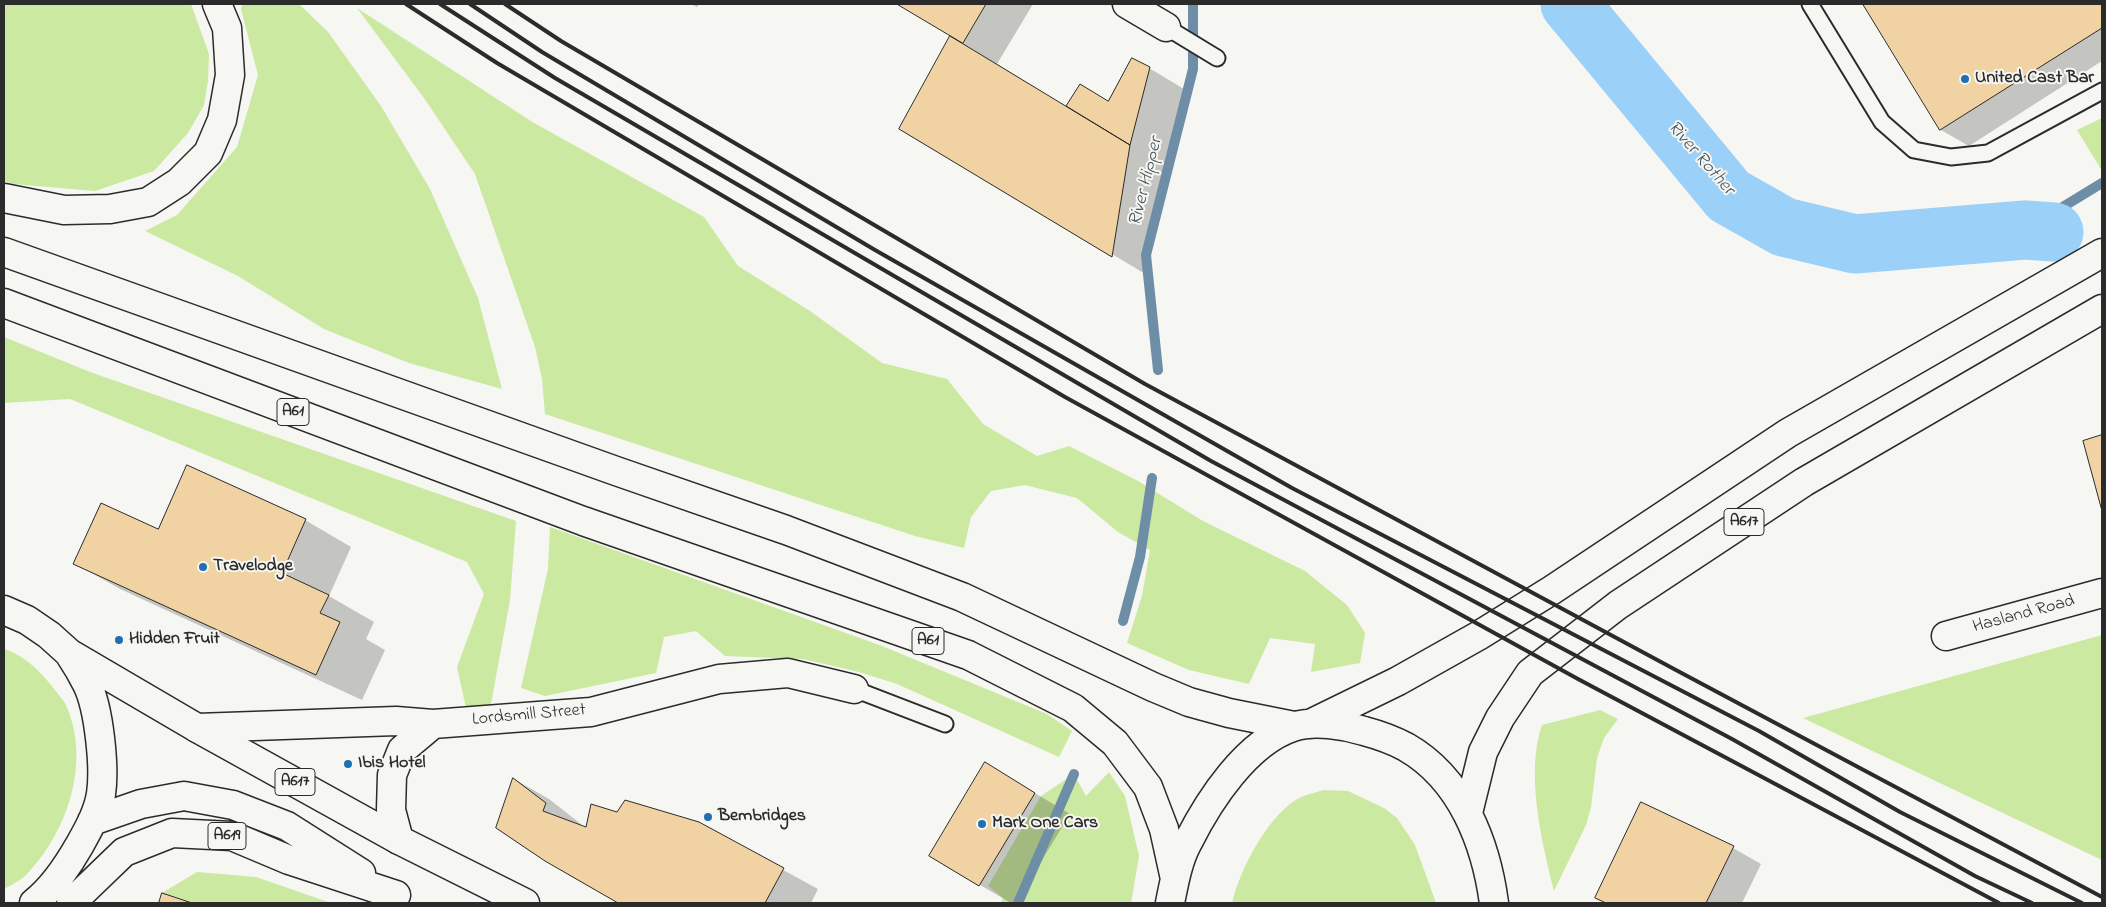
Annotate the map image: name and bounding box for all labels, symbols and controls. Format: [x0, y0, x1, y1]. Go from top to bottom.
place label: United Cast Bar [1975, 68, 2094, 90]
marker: United Cast Bar [1959, 73, 1971, 85]
water label: River Rother [1661, 117, 1739, 201]
water label: River Hipper [1125, 135, 1169, 229]
road number: A61 [277, 398, 309, 426]
road number: A617 [1724, 508, 1764, 536]
place label: Travelodge [213, 556, 293, 578]
marker: Travelodge [197, 561, 209, 573]
street label: Hasland Road [1971, 591, 2077, 639]
road number: A61 [912, 627, 944, 654]
place label: Hidden Fruit [129, 629, 220, 651]
marker: Hidden Fruit [113, 634, 125, 646]
street label: Lordsmill Street [471, 700, 587, 732]
place label: Ibis Hotel [358, 753, 426, 775]
marker: Ibis Hotel [342, 758, 354, 770]
road number: A617 [275, 769, 315, 796]
place label: Bembridges [718, 806, 806, 828]
marker: Bembridges [702, 811, 714, 823]
place label: Mark One Cars [992, 813, 1098, 835]
marker: Mark One Cars [976, 818, 988, 830]
road number: A619 [208, 822, 246, 849]

